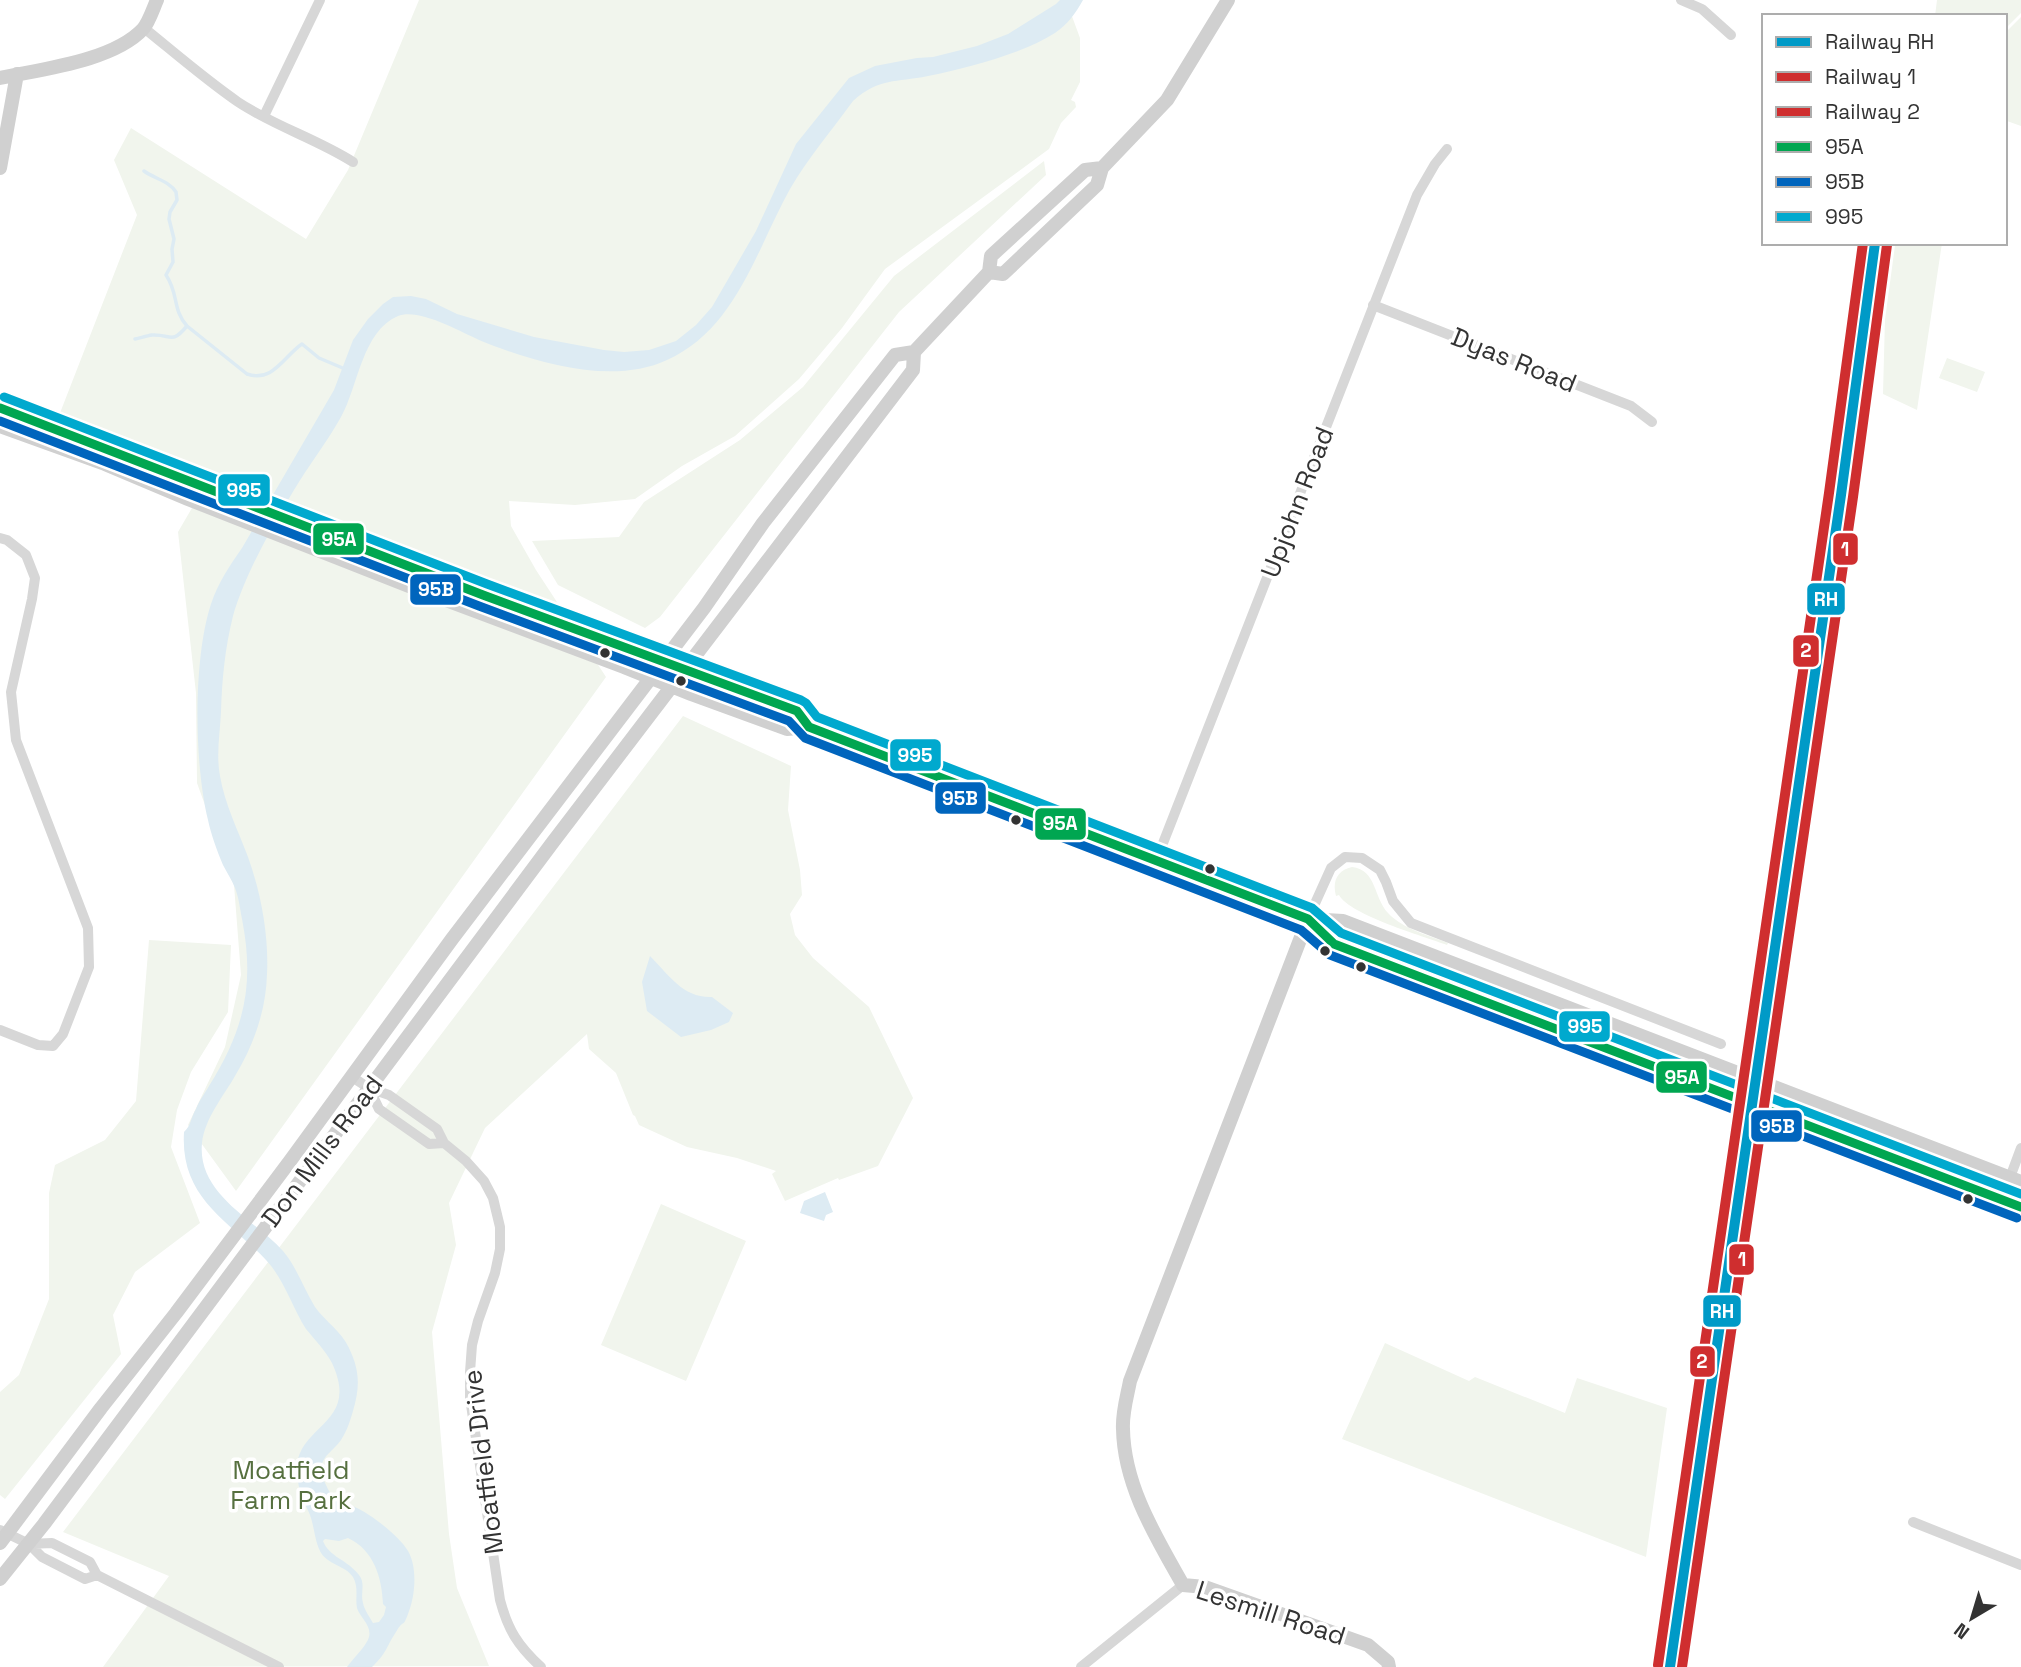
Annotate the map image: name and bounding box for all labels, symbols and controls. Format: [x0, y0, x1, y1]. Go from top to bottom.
legend [1762, 14, 2007, 245]
text: Railway RH [1825, 28, 1934, 55]
text: Railway 1 [1825, 63, 1916, 90]
text: Railway 2 [1825, 98, 1920, 125]
text: 95A [1825, 133, 1864, 160]
text: 95B [1825, 168, 1864, 195]
text: 995 [1825, 203, 1863, 230]
street label: Dyas Road [1446, 319, 1582, 401]
street label: Upjohn Road [1253, 422, 1341, 582]
line badge: 995 [217, 473, 271, 507]
text: 995 [227, 478, 261, 503]
line badge: 95A [312, 522, 365, 556]
text: 95A [321, 527, 357, 552]
line badge: 1 [1832, 532, 1859, 566]
text: 1 [1841, 537, 1849, 562]
line badge: 95B [409, 573, 462, 606]
text: 95B [418, 577, 454, 602]
line badge: RH [1806, 582, 1846, 616]
text: RH [1814, 587, 1838, 612]
line badge: 2 [1792, 634, 1820, 668]
text: 2 [1800, 638, 1812, 663]
unlabelled marker [598, 646, 612, 660]
unlabelled marker [674, 674, 688, 688]
line badge: 995 [889, 738, 942, 772]
text: 995 [898, 743, 932, 768]
line badge: 95B [934, 781, 987, 815]
text: 95B [942, 786, 978, 811]
line badge: 95A [1034, 807, 1087, 841]
text: 95A [1042, 811, 1078, 836]
unlabelled marker [1009, 813, 1023, 827]
unlabelled marker [1203, 862, 1217, 876]
unlabelled marker [1318, 944, 1332, 958]
unlabelled marker [1354, 960, 1368, 974]
line badge: 995 [1558, 1010, 1611, 1043]
text: 995 [1568, 1014, 1602, 1039]
line badge: 95A [1655, 1060, 1708, 1094]
text: 95A [1664, 1065, 1700, 1090]
street label: Don Mills Road [254, 1068, 390, 1234]
line badge: 95B [1750, 1109, 1803, 1143]
text: 95B [1759, 1114, 1795, 1139]
unlabelled marker [1961, 1192, 1975, 1206]
line badge: 1 [1728, 1243, 1755, 1276]
text: 1 [1738, 1247, 1746, 1272]
line badge: RH [1702, 1294, 1742, 1328]
text: RH [1710, 1299, 1734, 1324]
line badge: 2 [1689, 1345, 1716, 1378]
text: 2 [1696, 1349, 1708, 1374]
street label: Moatfield Drive [455, 1368, 511, 1556]
park label: Moatfield Farm Park [230, 1453, 352, 1517]
street label: Lesmill Road [1192, 1573, 1350, 1653]
north arrow [1937, 1583, 2007, 1653]
text: N [1949, 1617, 1975, 1645]

